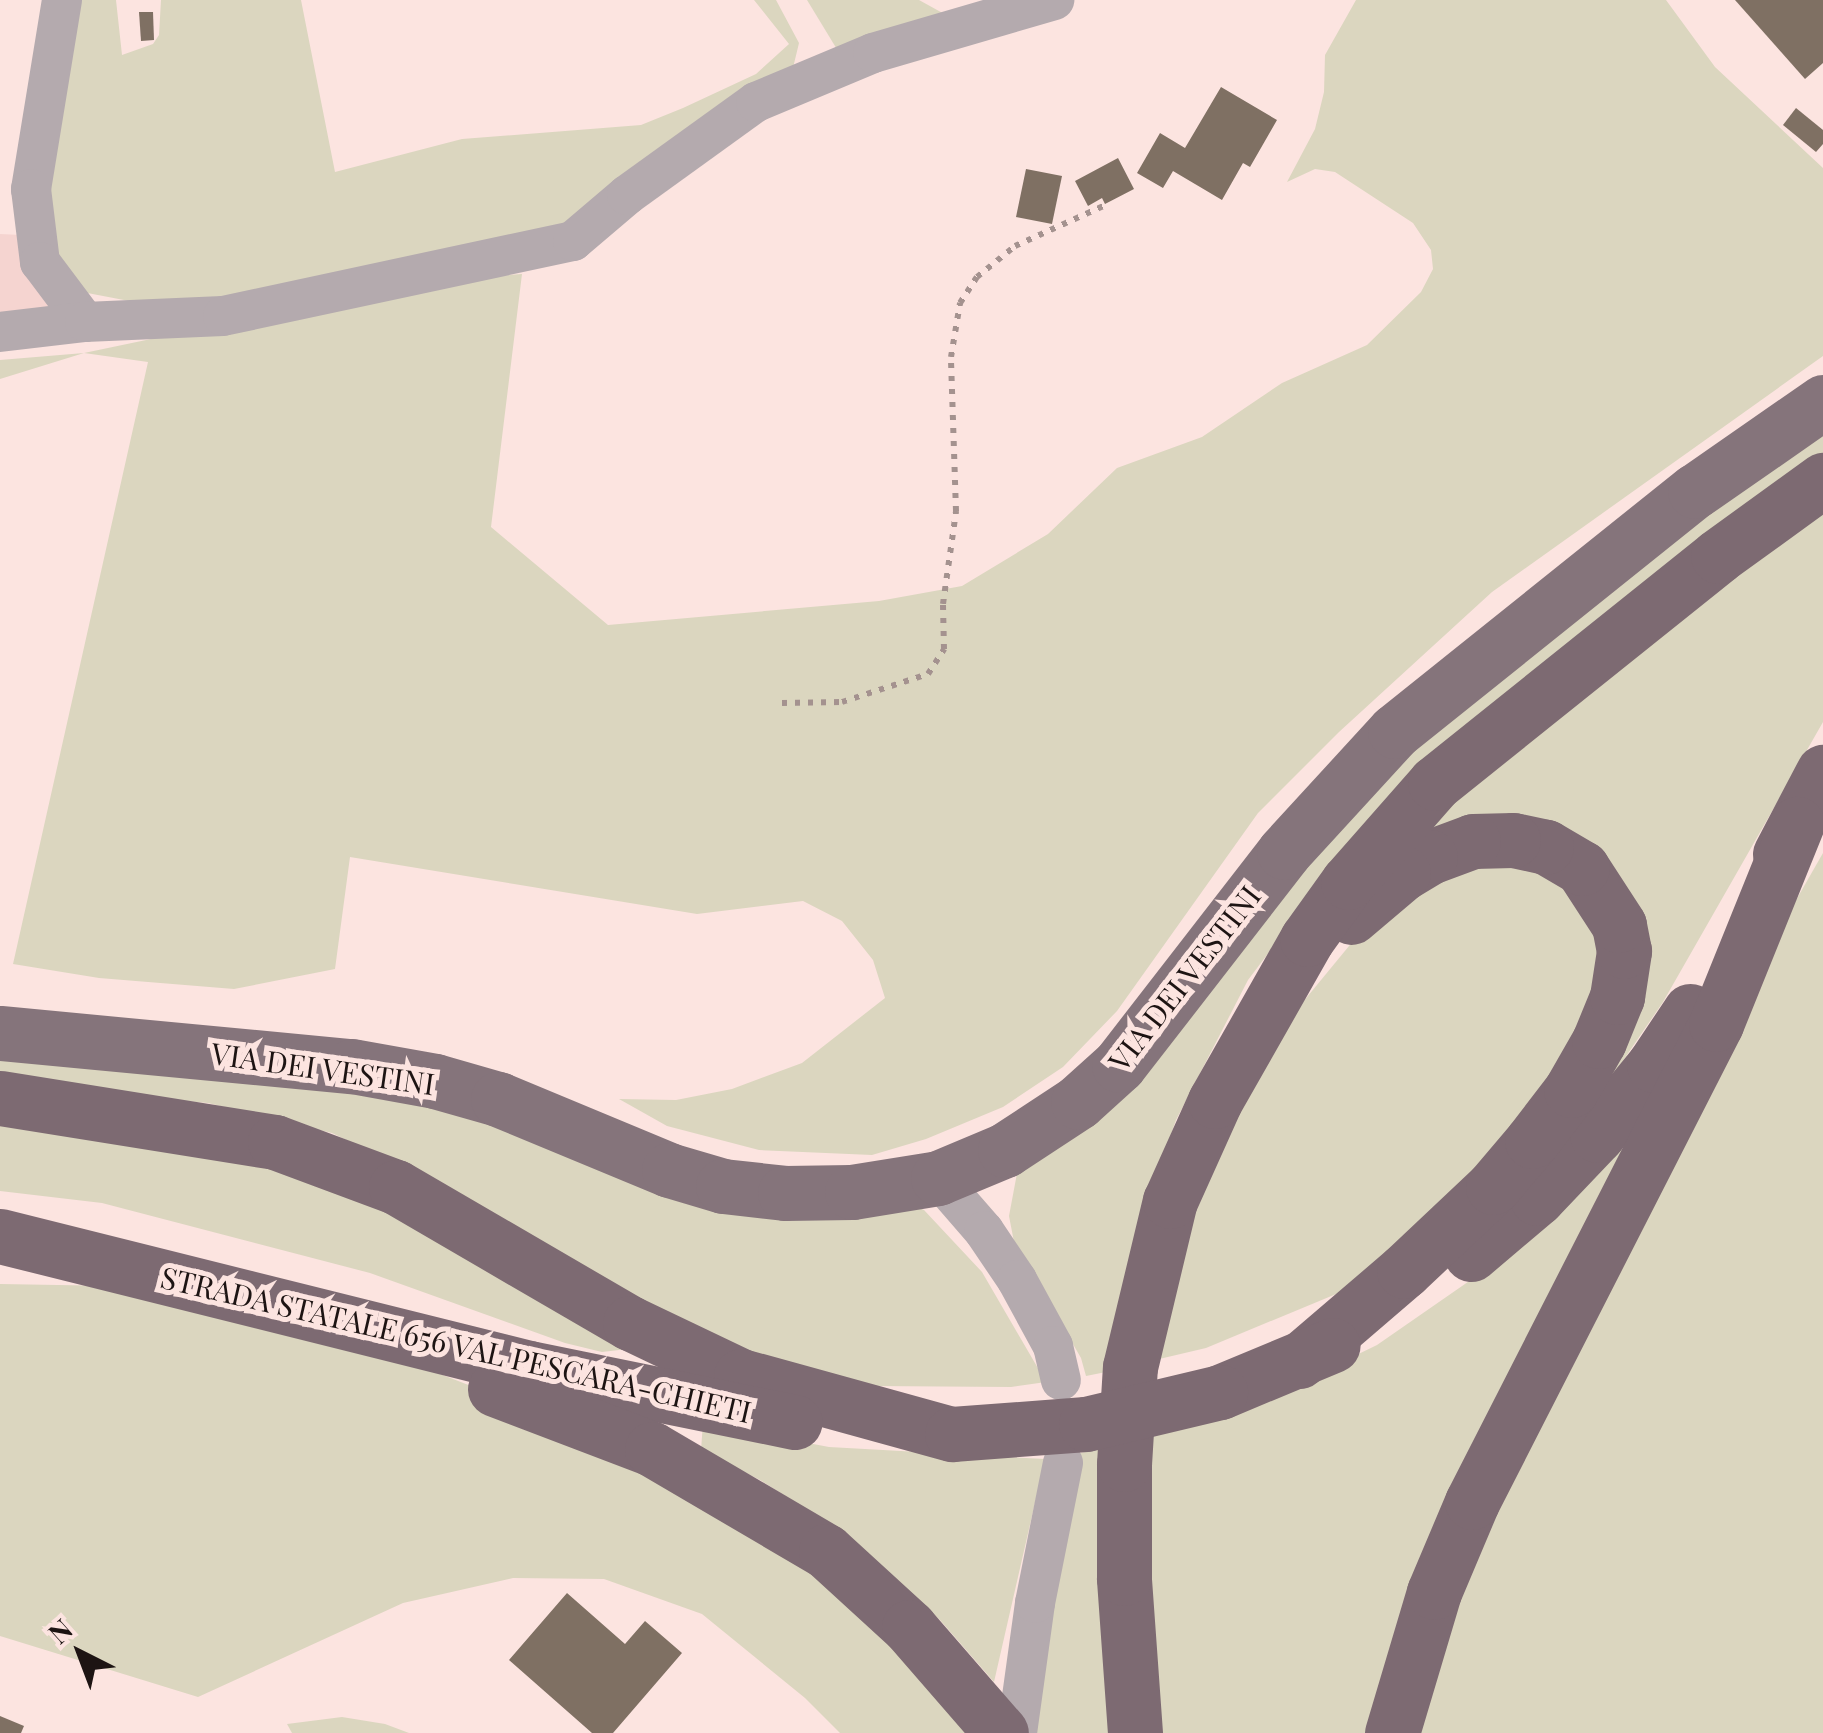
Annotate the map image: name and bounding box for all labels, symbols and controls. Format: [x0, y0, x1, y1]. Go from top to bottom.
street label: VIA DEI VESTINI [1100, 878, 1268, 1078]
street label: VIA DEI VESTINI [208, 1034, 438, 1102]
street label: STRADA STATALE 656 VAL PESCARA-CHIETI [157, 1258, 755, 1430]
north arrow [30, 1603, 130, 1703]
text: N [40, 1610, 79, 1651]

